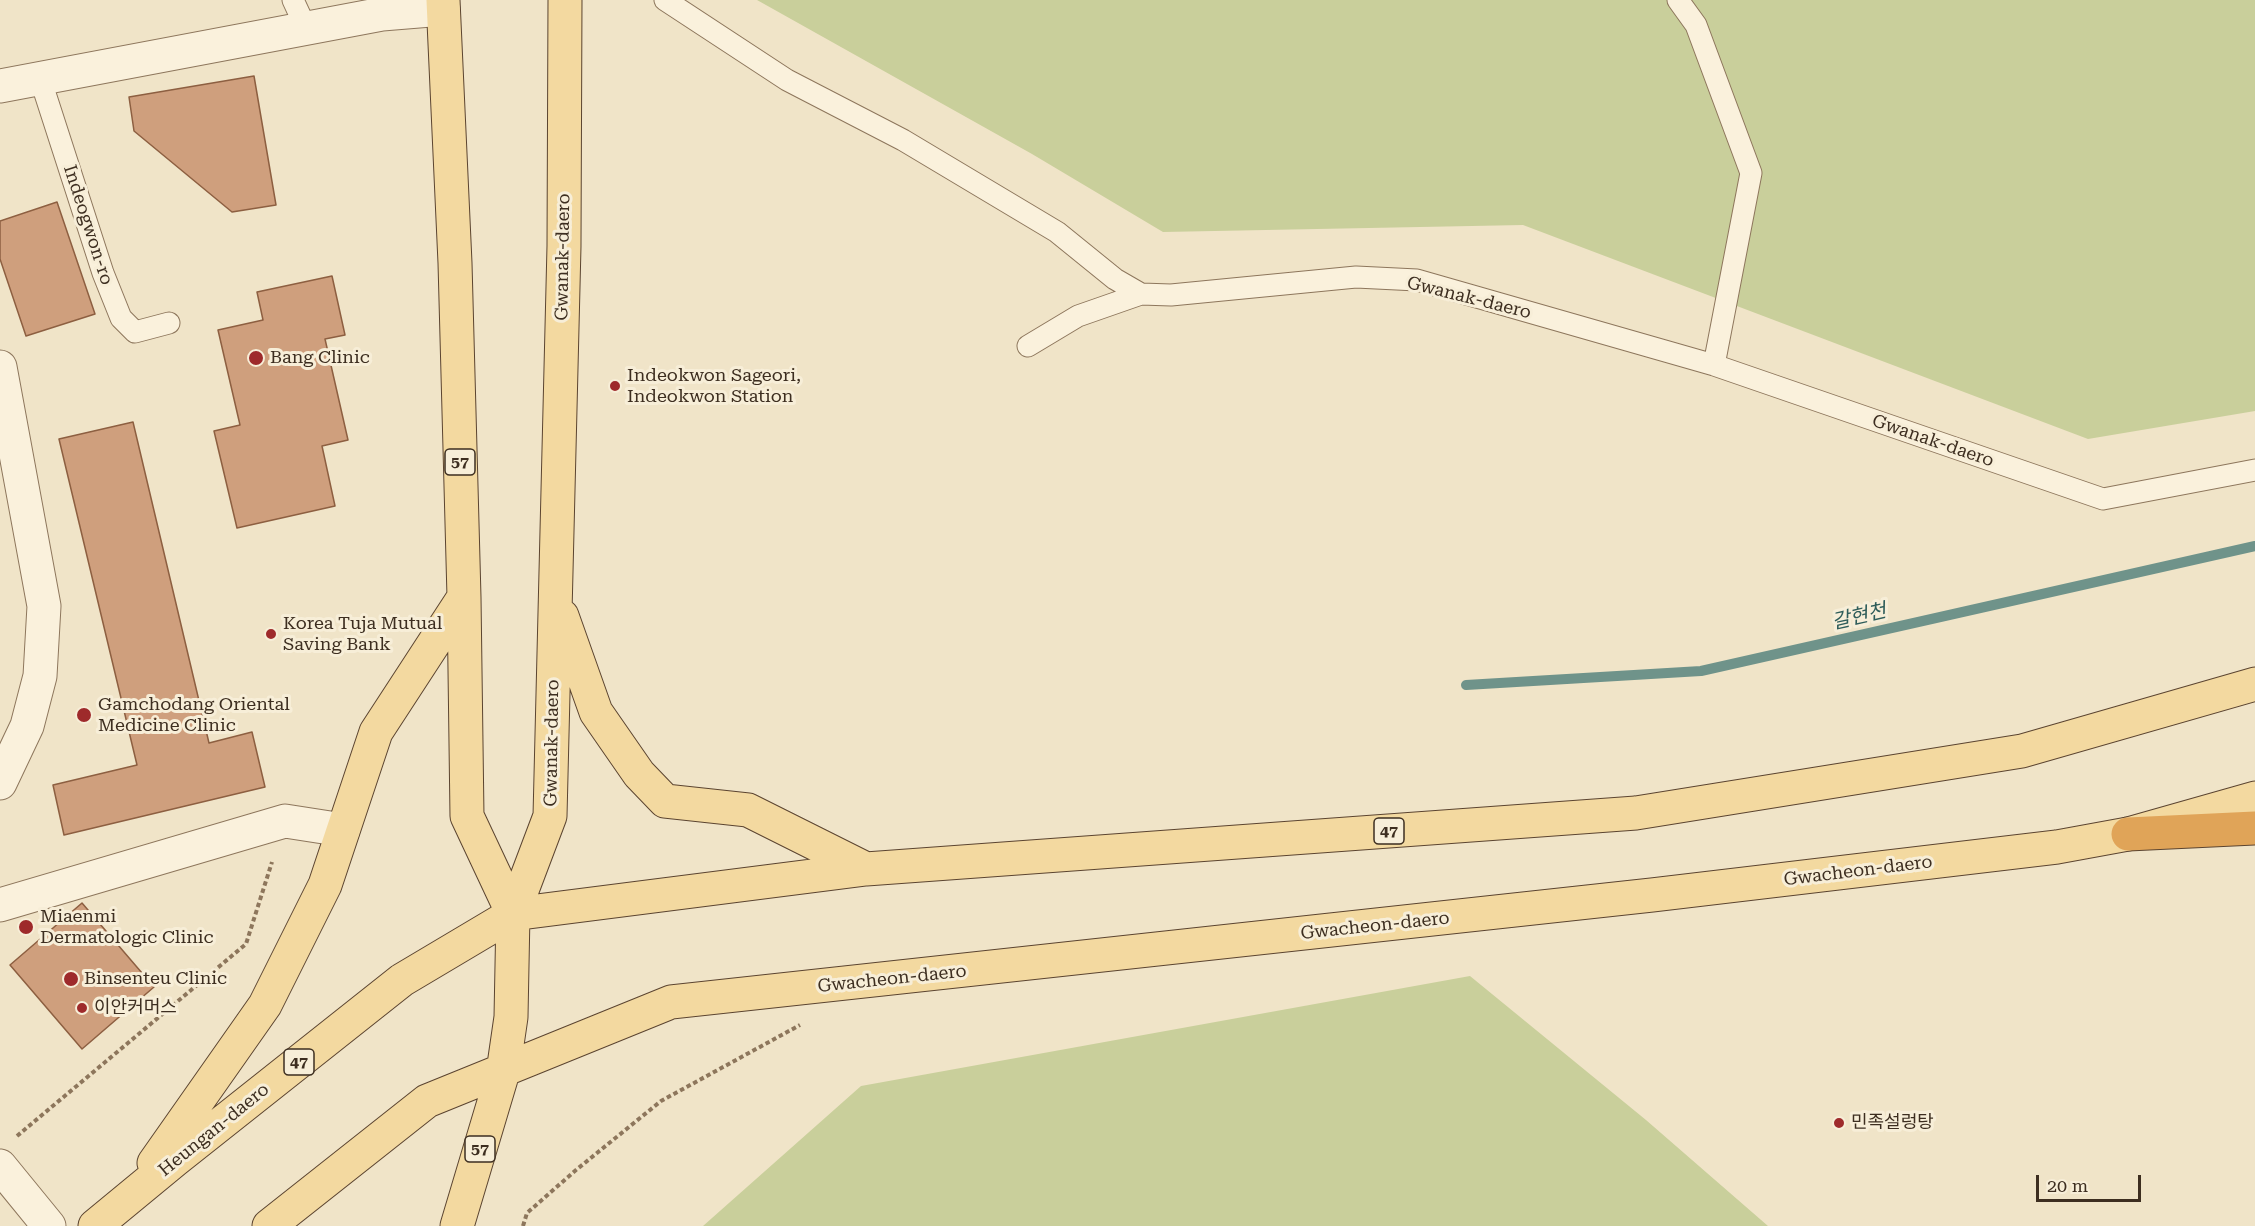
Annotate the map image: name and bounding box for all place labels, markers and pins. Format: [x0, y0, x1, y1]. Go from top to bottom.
place label: Bang Clinic [270, 347, 370, 369]
marker: Bang Clinic [247, 349, 265, 367]
place label: Indeokwon Sageori, Indeokwon Station [627, 365, 801, 407]
marker: Indeokwon Sageori, Indeokwon Station [608, 379, 622, 393]
place label: Korea Tuja Mutual Saving Bank [283, 613, 442, 656]
marker: Korea Tuja Mutual Saving Bank [264, 627, 278, 641]
place label: Gamchodang Oriental Medicine Clinic [98, 694, 290, 736]
marker: Gamchodang Oriental Medicine Clinic [75, 706, 93, 724]
place label: Miaenmi Dermatologic Clinic [40, 906, 214, 948]
marker: Miaenmi Dermatologic Clinic [17, 918, 35, 936]
place label: Binsenteu Clinic [84, 968, 227, 990]
marker: Binsenteu Clinic [62, 970, 80, 988]
place label: 이안커머스 [94, 997, 177, 1019]
marker: 이안커머스 [75, 1001, 89, 1015]
place label: 민족설렁탕 [1851, 1112, 1934, 1134]
marker: 민족설렁탕 [1832, 1116, 1846, 1130]

